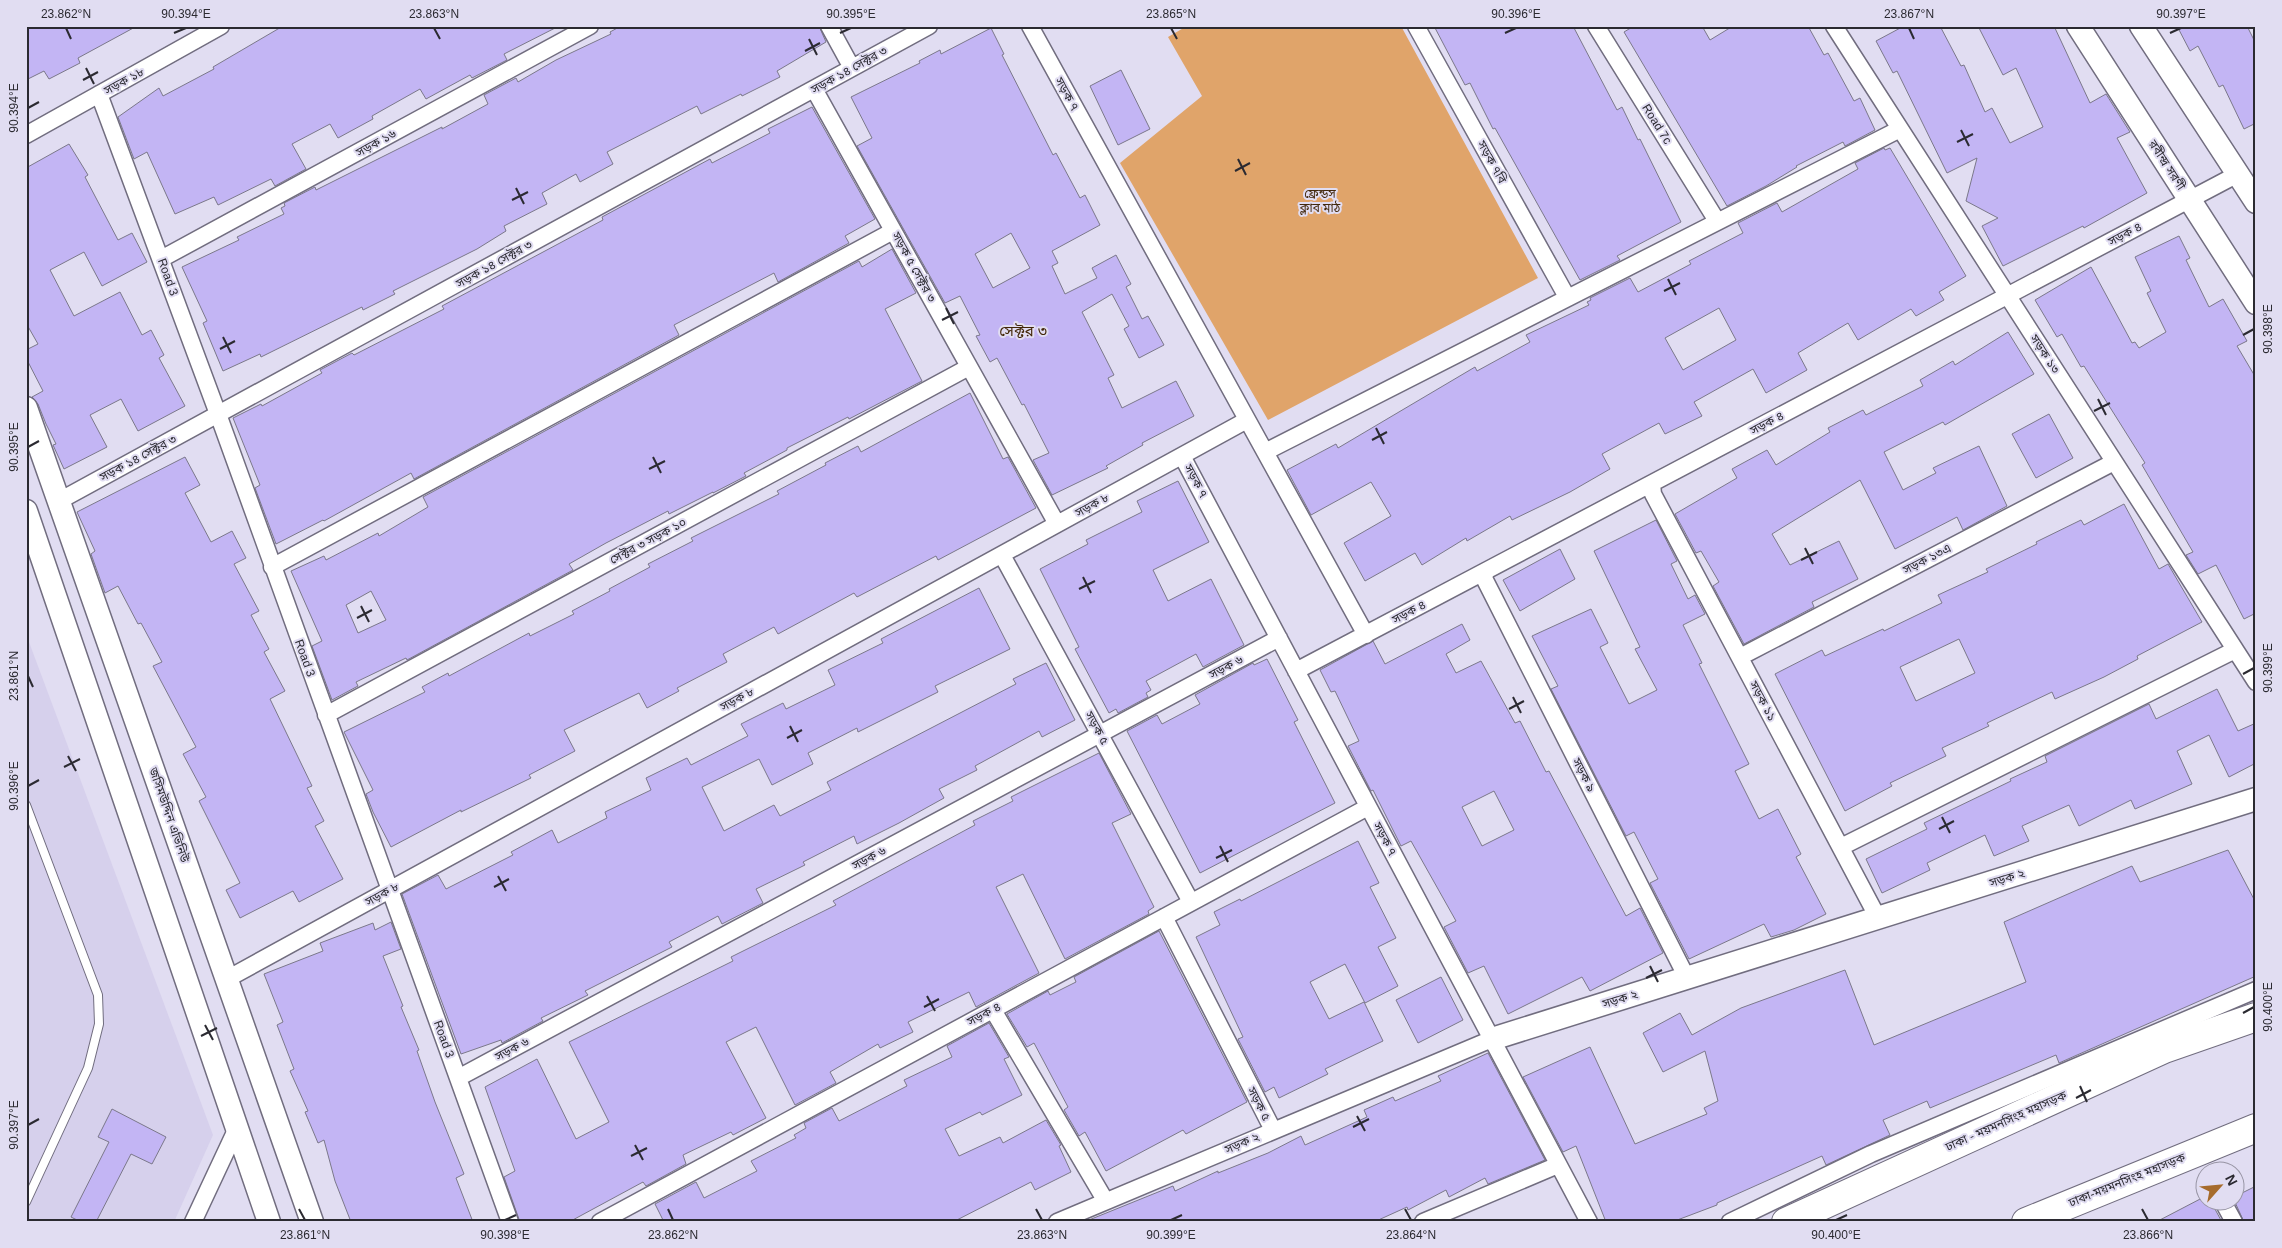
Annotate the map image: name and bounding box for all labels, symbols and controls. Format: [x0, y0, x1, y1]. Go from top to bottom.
text: 23.862°N [41, 7, 91, 21]
text: 90.394°E [161, 7, 211, 21]
text: 23.863°N [409, 7, 459, 21]
text: 90.395°E [826, 7, 876, 21]
text: 23.865°N [1146, 7, 1196, 21]
text: 90.396°E [1491, 7, 1541, 21]
text: 23.867°N [1884, 7, 1934, 21]
text: 90.397°E [2156, 7, 2206, 21]
street label: সড়ক ১৪ সেক্টর ৩ [807, 42, 889, 97]
street label: সড়ক ১৮ [101, 64, 146, 98]
street label: সড়ক ৭ [1052, 74, 1082, 113]
text: 90.394°E [7, 83, 21, 133]
street label: Road 7c [1639, 101, 1675, 147]
street label: সড়ক ১৬ [353, 126, 398, 160]
street label: রবীন্দ্র সরণী [2145, 136, 2190, 193]
street label: সড়ক ৭বি [1474, 137, 1511, 186]
park label: ফ্রেন্ডস ক্লাব মাঠ [1299, 187, 1341, 215]
street label: সড়ক ৪ [2105, 219, 2144, 249]
street label: সড়ক ৫ সেক্টর ৩ [889, 228, 940, 304]
street label: সড়ক ১৪ সেক্টর ৩ [452, 236, 534, 291]
street label: Road 3 [155, 256, 181, 298]
text: 90.398°E [2261, 304, 2275, 354]
district label: সেক্টর ৩ [999, 322, 1047, 339]
street label: সড়ক ১৩ [2027, 331, 2063, 376]
street label: সড়ক ৪ [1747, 408, 1786, 438]
text: 90.395°E [7, 422, 21, 472]
street label: সড়ক ১৪ সেক্টর ৩ [96, 431, 179, 485]
street label: সড়ক ৭ [1181, 461, 1211, 500]
street label: সড়ক ৮ [1072, 490, 1111, 520]
street label: সেক্টর ৩ সড়ক ১০ [607, 514, 689, 567]
street label: সড়ক ১৩এ [1900, 541, 1953, 578]
street label: সড়ক ৪ [1389, 597, 1428, 627]
street label: Road 3 [292, 637, 318, 679]
text: 90.399°E [2261, 643, 2275, 693]
text: 23.861°N [7, 651, 21, 701]
street label: সড়ক ৬ [1206, 652, 1245, 682]
street label: সড়ক ১১ [1746, 678, 1779, 723]
street label: সড়ক ৮ [717, 684, 756, 714]
street label: সড়ক ৫ [1082, 708, 1112, 747]
street label: সড়ক ৯ [1569, 755, 1598, 794]
text: 90.396°E [7, 761, 21, 811]
street label: জসিমউদ্দিন এভিনিউ [146, 764, 193, 865]
street label: সড়ক ৭ [1370, 819, 1400, 858]
street label: সড়ক ৬ [849, 843, 888, 873]
street label: সড়ক ২ [1987, 866, 2026, 890]
street label: সড়ক ৮ [362, 879, 401, 909]
text: 90.400°E [2261, 982, 2275, 1032]
street label: সড়ক ২ [1600, 987, 1639, 1011]
street label: সড়ক ৪ [964, 999, 1003, 1029]
street label: Road 3 [431, 1018, 457, 1060]
street label: সড়ক ৬ [492, 1034, 531, 1064]
street label: সড়ক ৫ [1244, 1084, 1273, 1123]
street label: ঢাকা - ময়মনসিংহ মহাসড়ক [1942, 1087, 2069, 1154]
text: 90.397°E [7, 1100, 21, 1150]
street label: সড়ক ২ [1222, 1129, 1261, 1157]
street label: ঢাকা-ময়মনসিংহ মহাসড়ক [2065, 1149, 2188, 1210]
north arrow [2194, 1160, 2244, 1210]
text: N [2222, 1172, 2241, 1188]
text: 23.861°N [280, 1228, 330, 1242]
text: 90.398°E [480, 1228, 530, 1242]
text: 23.862°N [648, 1228, 698, 1242]
text: 23.863°N [1017, 1228, 1067, 1242]
text: 90.399°E [1146, 1228, 1196, 1242]
text: 23.864°N [1386, 1228, 1436, 1242]
text: 90.400°E [1811, 1228, 1861, 1242]
text: 23.866°N [2123, 1228, 2173, 1242]

